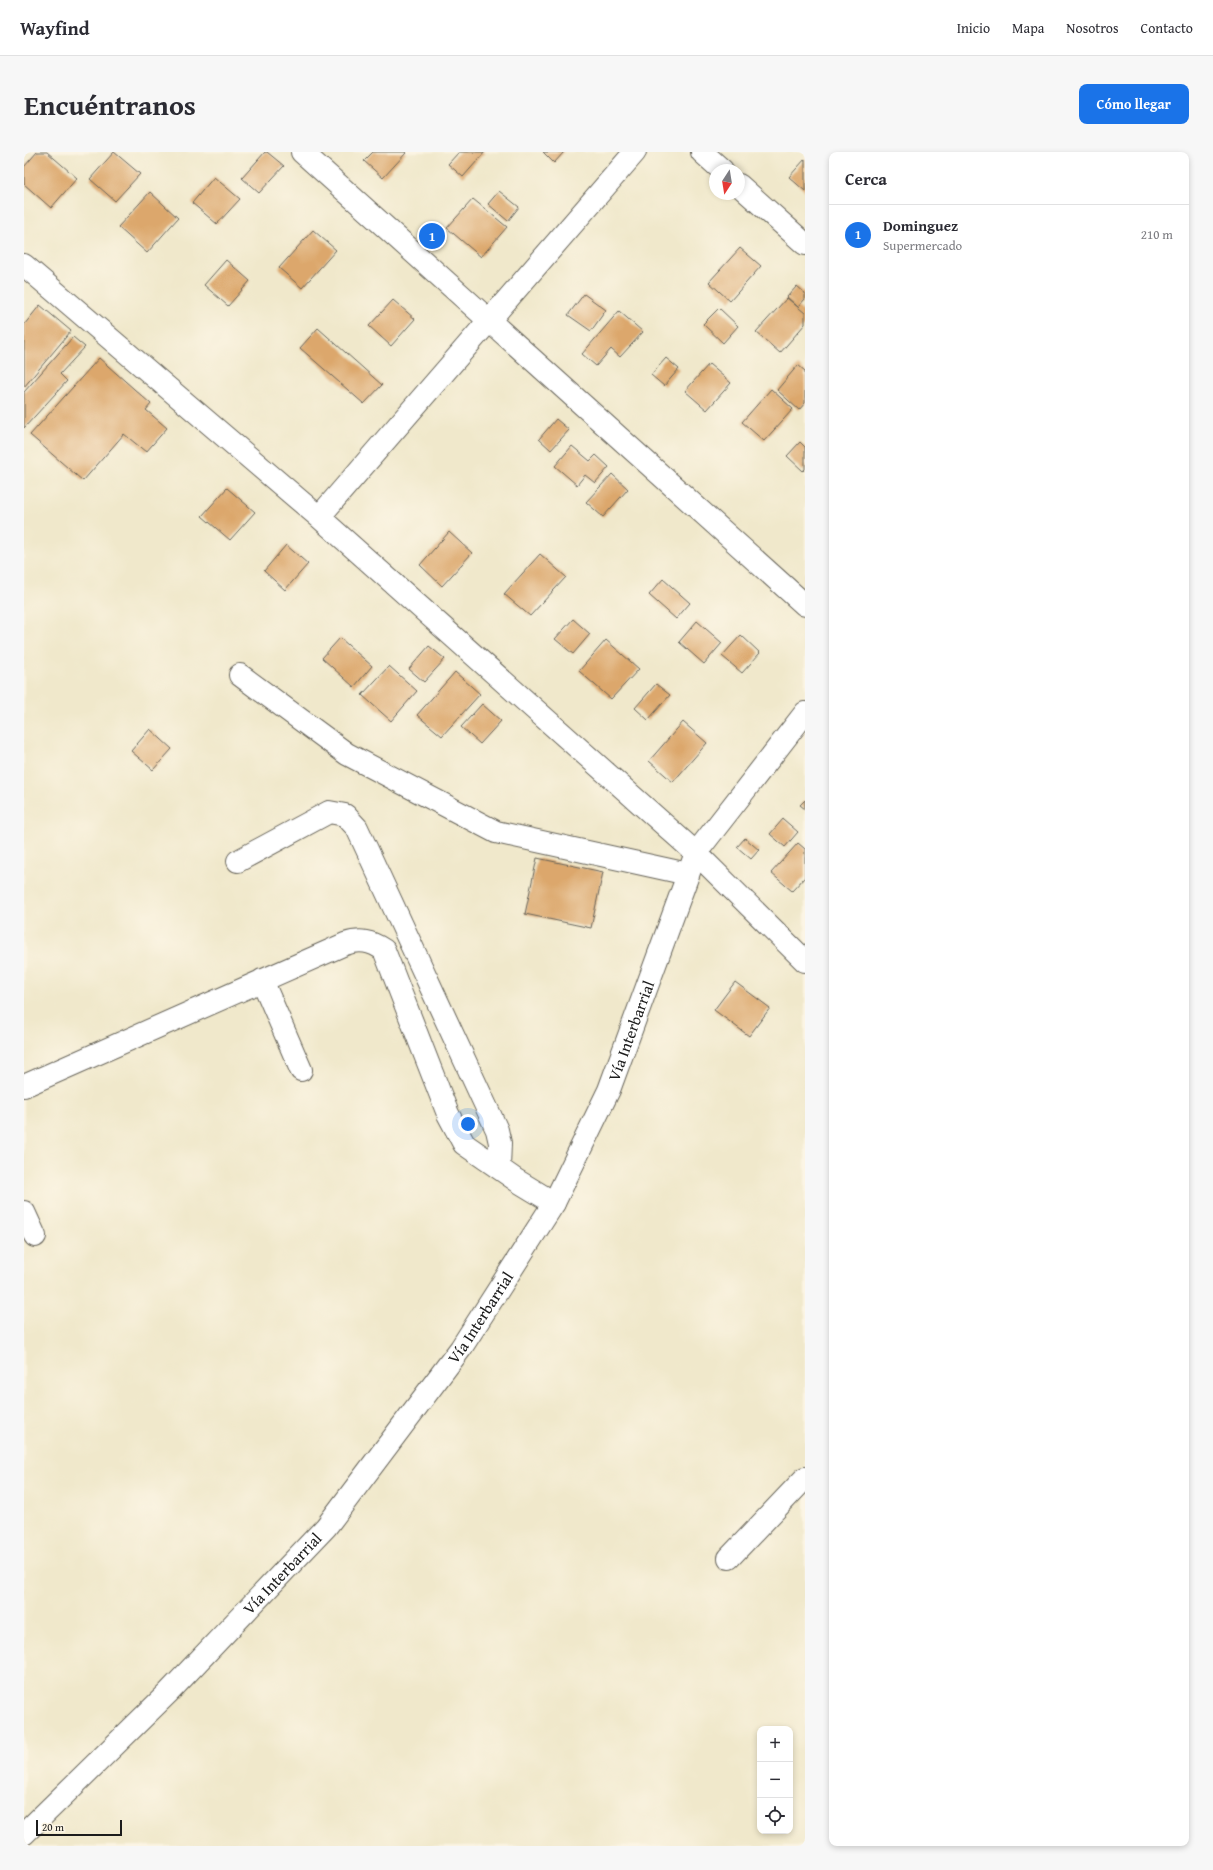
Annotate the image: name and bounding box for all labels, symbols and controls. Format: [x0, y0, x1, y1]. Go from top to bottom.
text: Wayfind [20, 14, 90, 42]
text: Inicio [957, 18, 990, 38]
text: Mapa [1012, 18, 1044, 38]
text: Nosotros [1066, 18, 1119, 38]
text: Contacto [1141, 18, 1193, 38]
text: Encuéntranos [24, 84, 196, 125]
button: Cómo llegar [1079, 84, 1189, 124]
north arrow [709, 164, 745, 200]
text: Cerca [845, 166, 887, 191]
text: Dominguez [883, 215, 958, 236]
pin: 1 [419, 221, 445, 251]
text: 1 [855, 225, 861, 244]
text: 210 m [1141, 225, 1173, 244]
text: Supermercado [883, 236, 962, 255]
street label: Vía Interbarrial [601, 977, 660, 1084]
your location [458, 1114, 478, 1134]
street label: Vía Interbarrial [441, 1266, 519, 1368]
street label: Vía Interbarrial [237, 1526, 327, 1620]
map controls [757, 1726, 793, 1834]
button: + [757, 1726, 793, 1762]
button: − [757, 1762, 793, 1798]
button: locate [757, 1798, 793, 1834]
scale bar [36, 1818, 122, 1837]
text: 20 m [42, 1819, 64, 1835]

